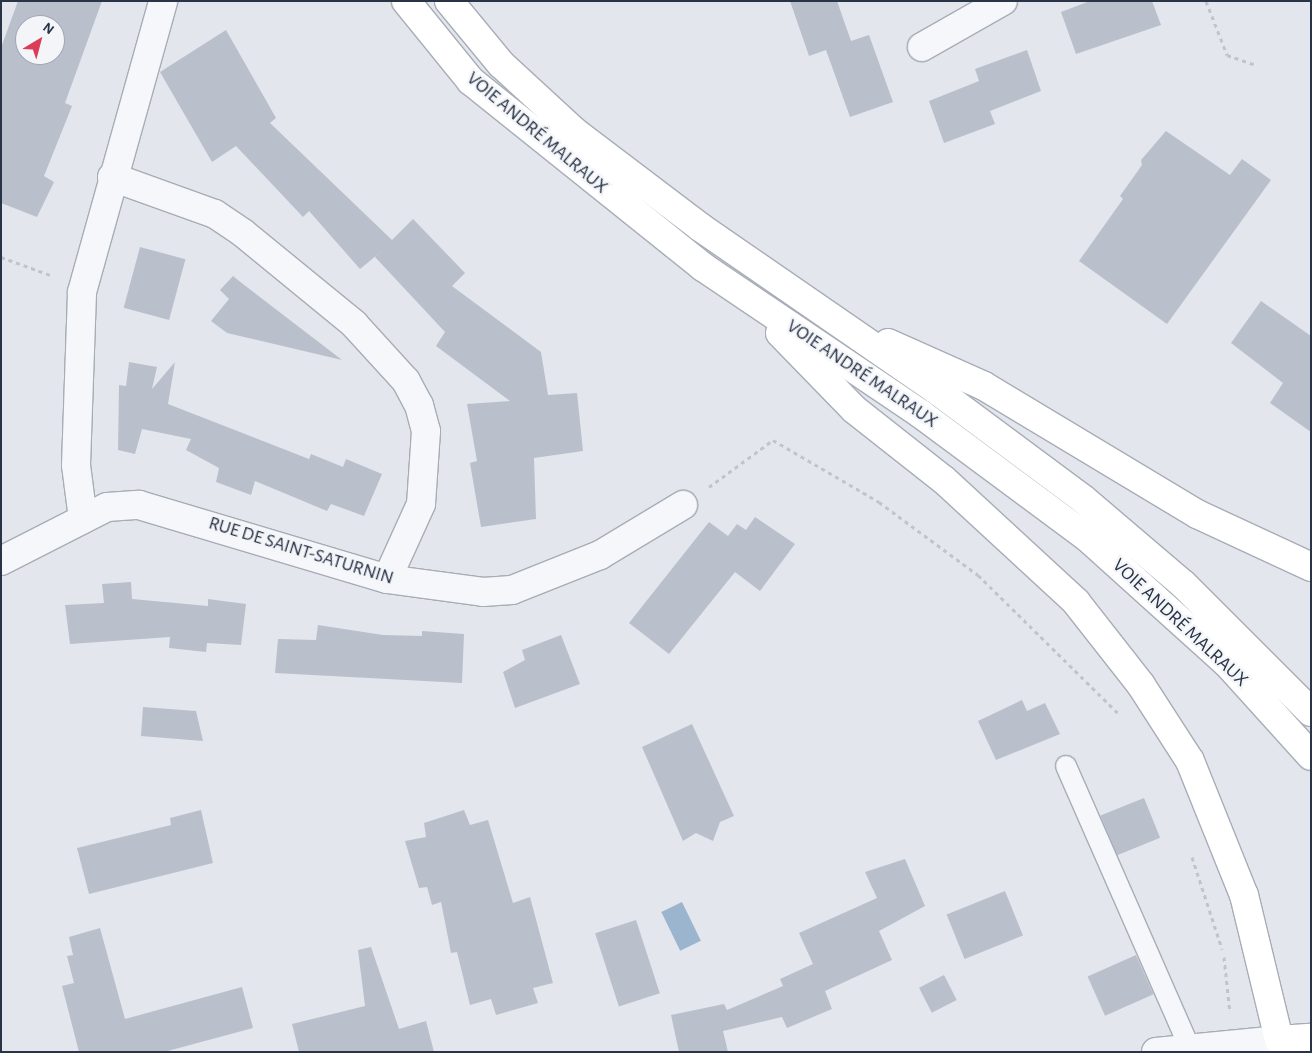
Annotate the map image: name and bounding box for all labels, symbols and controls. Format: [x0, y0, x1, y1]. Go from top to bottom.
north arrow [15, 15, 65, 65]
text: N [40, 20, 57, 37]
street label: VOIE ANDRÉ MALRAUX [462, 67, 612, 199]
street label: VOIE ANDRÉ MALRAUX [782, 315, 942, 433]
street label: RUE DE SAINT-SATURNIN [206, 512, 396, 590]
street label: VOIE ANDRÉ MALRAUX [1107, 554, 1253, 692]

